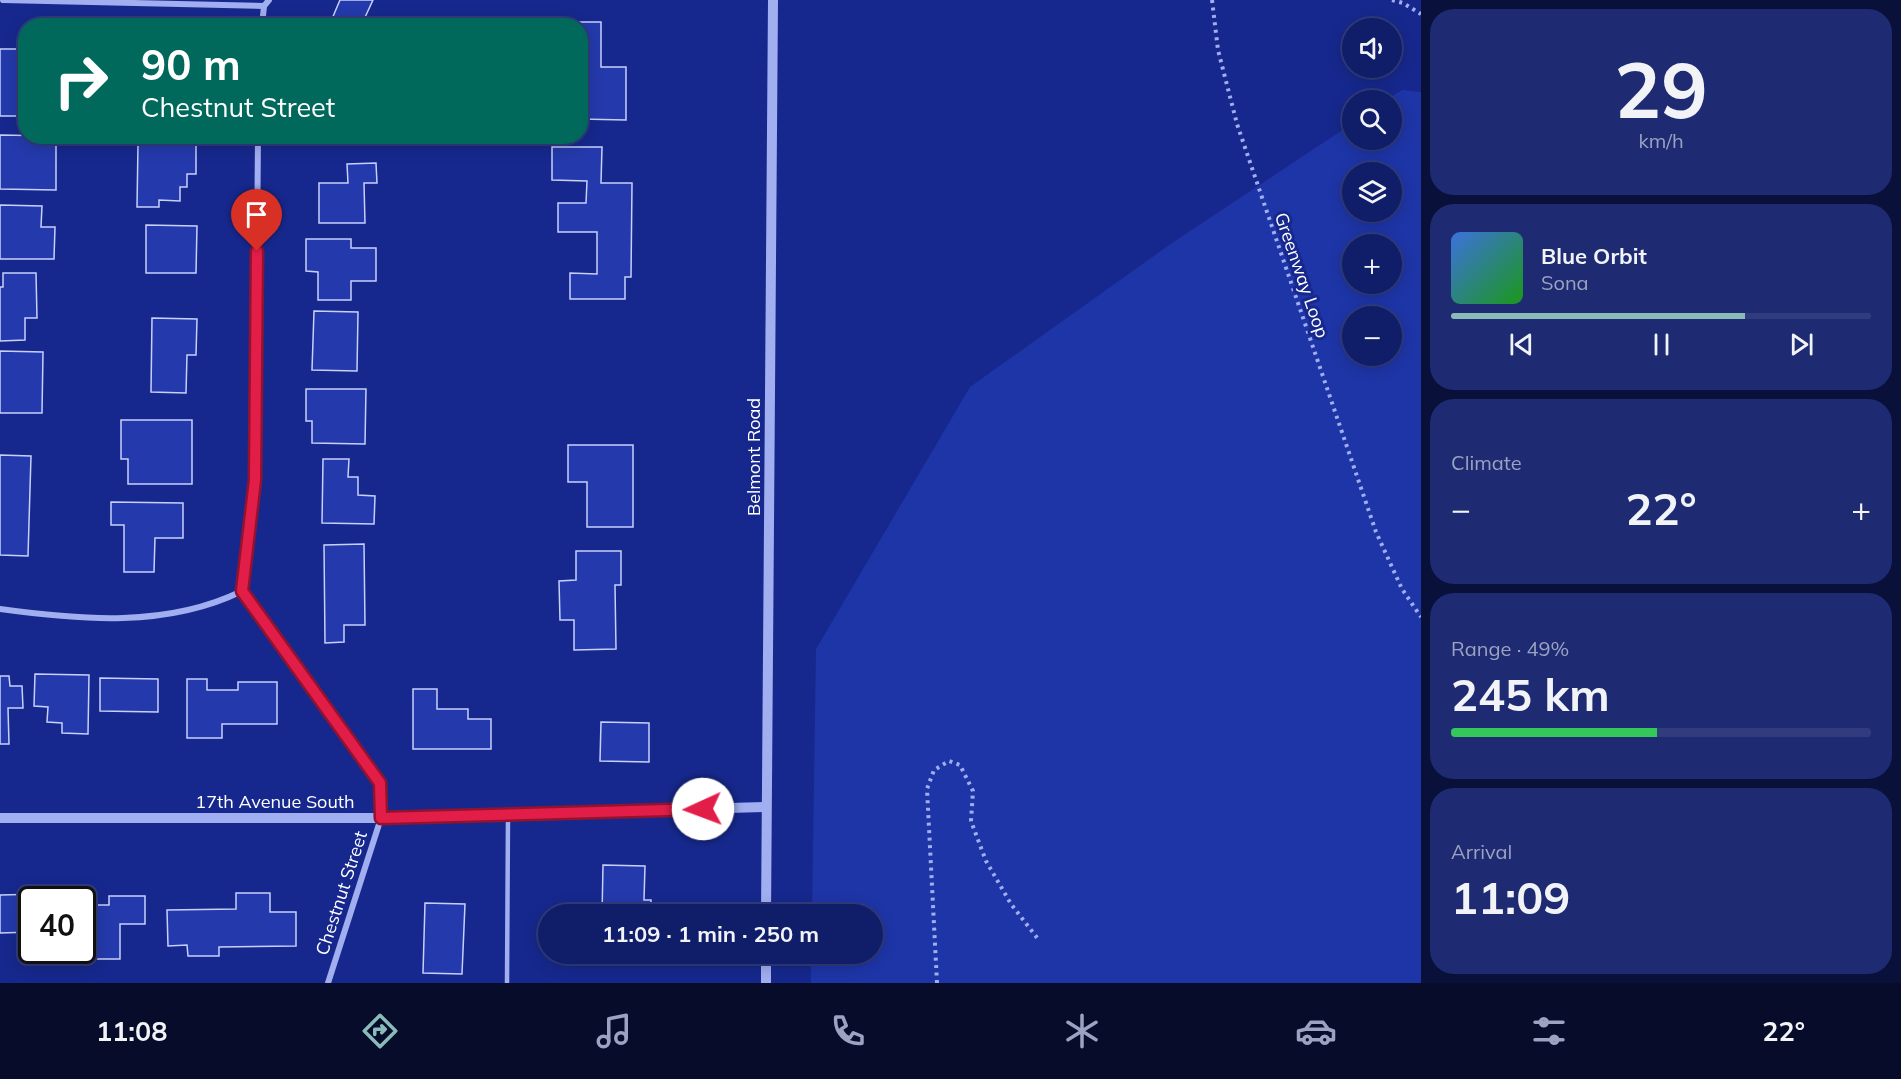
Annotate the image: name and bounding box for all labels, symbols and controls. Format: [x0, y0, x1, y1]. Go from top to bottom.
map controls [1342, 18, 1402, 366]
button: sound [1342, 18, 1402, 78]
text: 90 m [141, 38, 241, 91]
text: 29 [1614, 40, 1708, 138]
icon: right [42, 42, 120, 120]
text: Chestnut Street [141, 90, 335, 124]
button: search [1342, 90, 1402, 150]
text: km/h [1638, 128, 1684, 153]
button: layers [1342, 162, 1402, 222]
pin [231, 189, 282, 251]
icon: arrive [240, 198, 273, 231]
street label: Greenway Loop [1270, 209, 1334, 341]
button: + [1342, 234, 1402, 294]
text: Blue Orbit [1541, 242, 1647, 270]
text: Sona [1541, 270, 1589, 295]
button: − [1342, 306, 1402, 366]
icon: previous [1505, 328, 1538, 361]
icon: pause [1645, 328, 1678, 361]
icon: next [1785, 328, 1818, 361]
street label: Belmont Road [742, 398, 765, 516]
text: Climate [1451, 450, 1522, 475]
text: 22° [1625, 480, 1697, 536]
text: − [1451, 488, 1471, 529]
text: + [1851, 488, 1871, 529]
text: Range · 49% [1451, 636, 1569, 661]
text: 245 km [1451, 666, 1610, 722]
position arrow [671, 777, 735, 841]
street label: 17th Avenue South [195, 790, 355, 813]
street label: Chestnut Street [310, 828, 372, 958]
text: Arrival [1451, 839, 1512, 864]
text: 11:09 [1451, 869, 1570, 925]
speed limit sign: 40 [18, 886, 96, 964]
text: 11:09 · 1 min · 250 m [602, 920, 819, 948]
icon: directions [359, 1010, 401, 1052]
icon: music [593, 1010, 635, 1052]
icon: phone [827, 1010, 869, 1052]
icon: climate [1061, 1010, 1103, 1052]
icon: car [1295, 1010, 1337, 1052]
icon: filters [1528, 1010, 1570, 1052]
text: 11:08 [96, 1014, 167, 1048]
text: 22° [1762, 1014, 1805, 1048]

